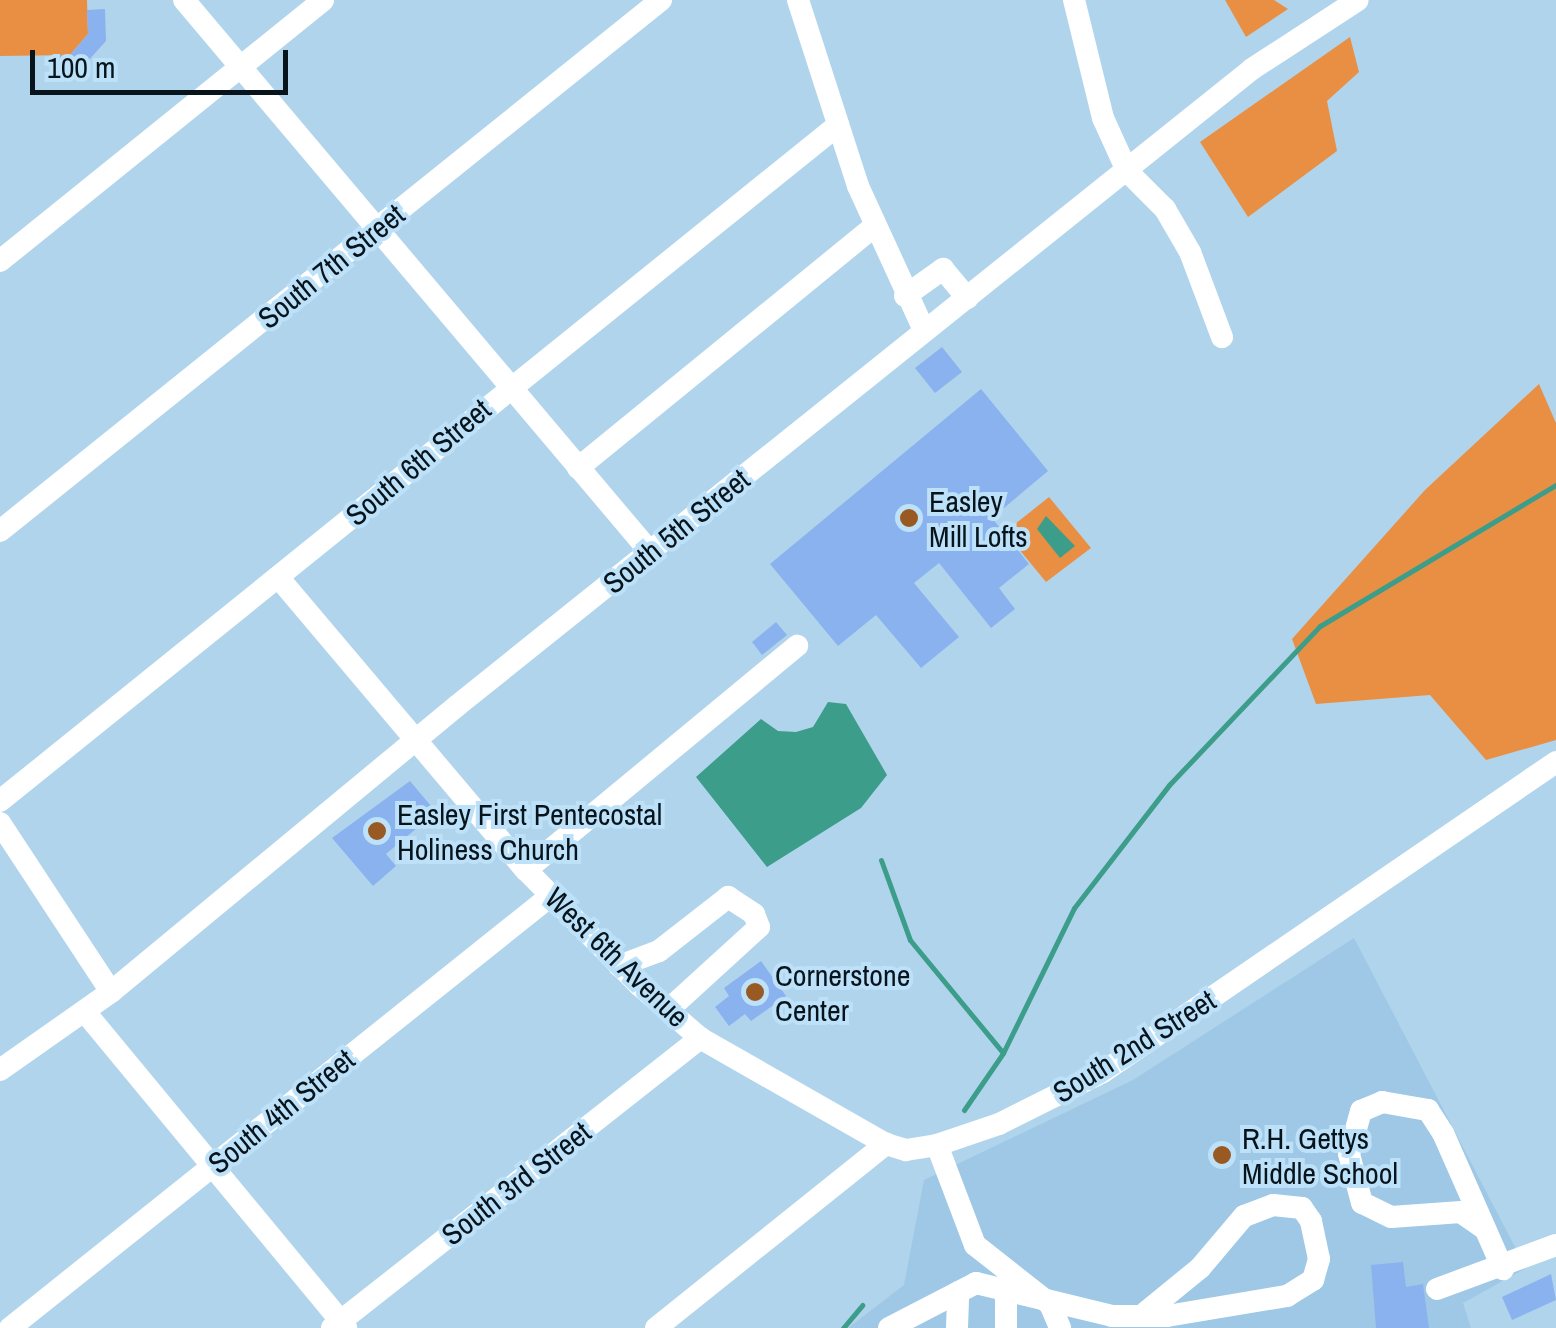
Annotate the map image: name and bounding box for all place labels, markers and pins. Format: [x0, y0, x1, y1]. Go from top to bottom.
place label: Easley Mill Lofts [929, 483, 1027, 554]
marker: Easley Mill Lofts [898, 507, 920, 529]
place label: Easley First Pentecostal Holiness Church [397, 796, 662, 866]
marker: Easley First Pentecostal Holiness Church [366, 820, 388, 842]
place label: Cornerstone Center [775, 957, 910, 1028]
marker: Cornerstone Center [744, 981, 766, 1003]
place label: R.H. Gettys Middle School [1242, 1120, 1398, 1190]
marker: R.H. Gettys Middle School [1211, 1144, 1233, 1166]

